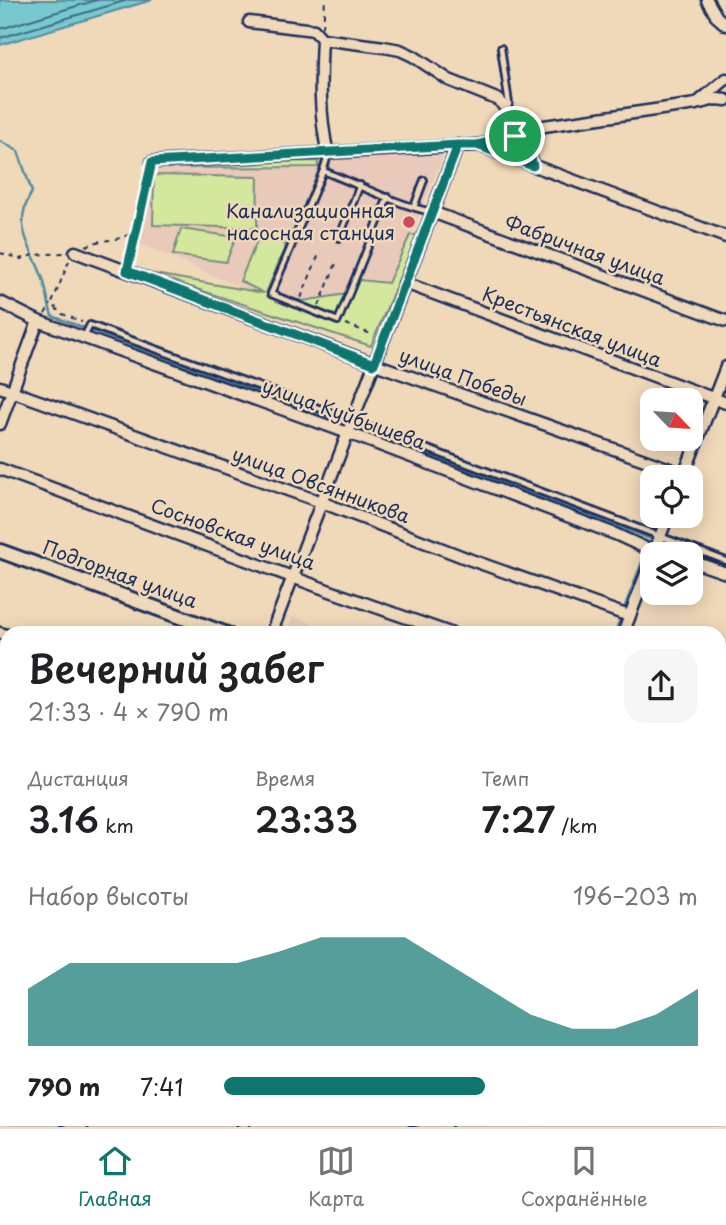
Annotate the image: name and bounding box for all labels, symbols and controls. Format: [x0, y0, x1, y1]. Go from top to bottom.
pin [485, 106, 545, 166]
icon: arrive [496, 117, 534, 155]
place label: Канализационная насосная станция [226, 196, 395, 246]
street label: Фабричная улица [501, 207, 669, 291]
marker: Канализационная насосная станция [401, 214, 417, 230]
street label: Крестьянская улица [479, 279, 666, 373]
street label: улица Победы [396, 340, 531, 412]
street label: улица Куйбышева [259, 371, 430, 456]
north arrow [640, 388, 704, 452]
map controls [640, 388, 703, 605]
street label: улица Овсянникова [229, 439, 414, 529]
button: locate [640, 465, 703, 528]
street label: Сосновская улица [147, 490, 320, 576]
street label: Подгорная улица [39, 532, 202, 614]
button: layers [640, 542, 703, 605]
text: Вечерний забег [28, 639, 324, 696]
button: share [624, 649, 698, 723]
text: 21:33 · 4 × 790 m [28, 694, 229, 729]
text: Дистанция [28, 764, 129, 792]
text: Время [255, 764, 315, 792]
text: Темп [481, 764, 529, 792]
text: 3.16 [28, 792, 99, 845]
text: 23:33 [255, 792, 358, 845]
text: 7:27 [481, 792, 555, 845]
text: km [99, 811, 134, 839]
text: /km [555, 811, 598, 839]
text: Набор высоты [28, 878, 189, 913]
text: 196–203 m [573, 878, 698, 913]
text: 790 m [28, 1069, 100, 1104]
text: 7:41 [140, 1069, 183, 1104]
tab: Главная [78, 1142, 152, 1212]
tab: Карта [308, 1142, 364, 1212]
tab: Сохранённые [521, 1142, 648, 1212]

